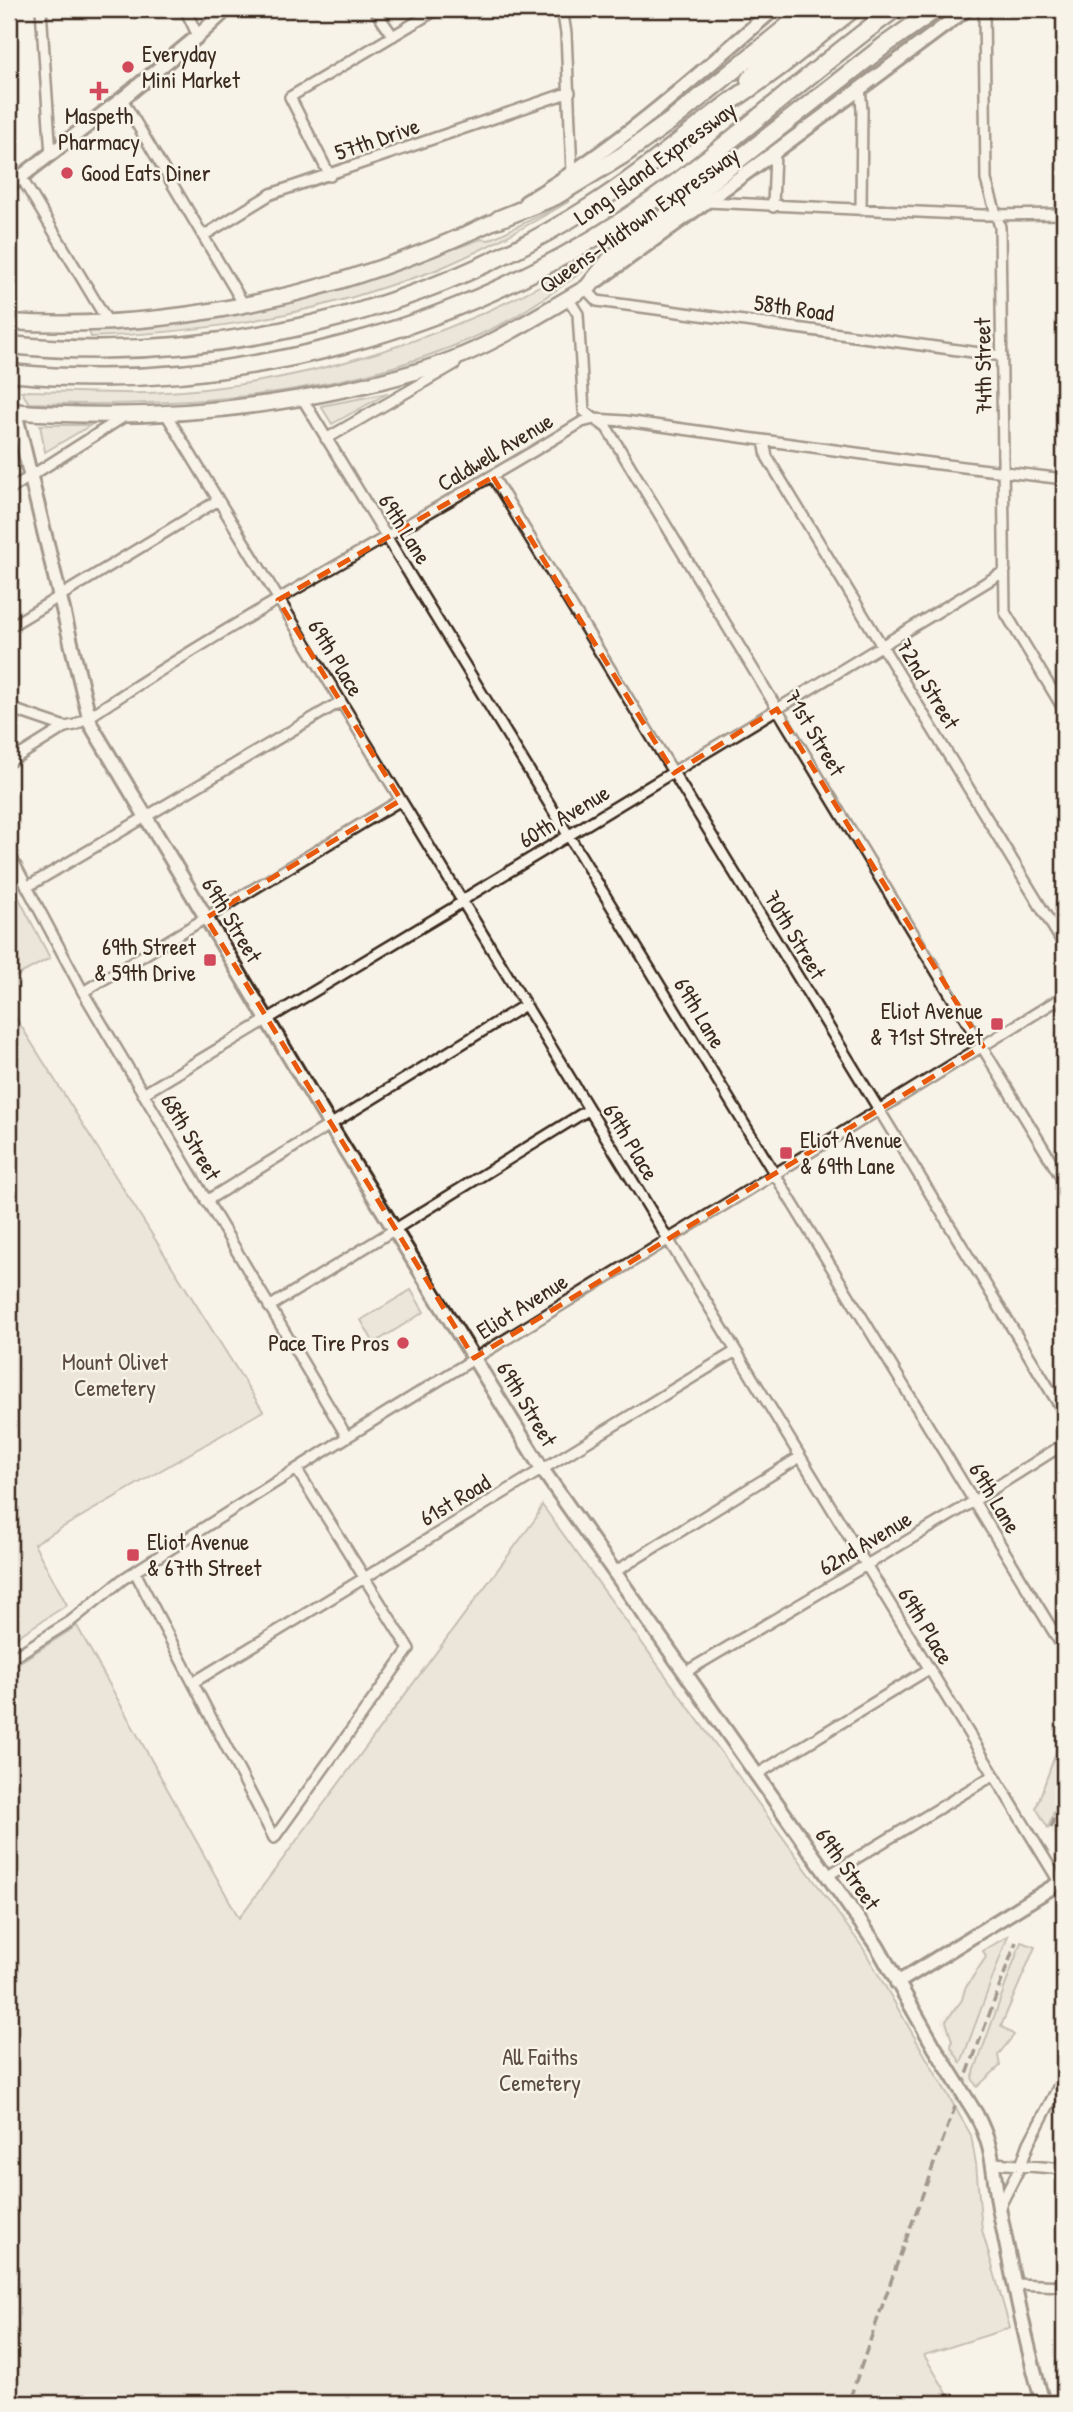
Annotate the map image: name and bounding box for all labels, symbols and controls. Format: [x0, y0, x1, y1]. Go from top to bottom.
place label: Everyday Mini Market [142, 38, 241, 95]
marker: Everyday Mini Market [120, 59, 136, 75]
marker: Maspeth Pharmacy [91, 83, 107, 99]
street label: Long Island Expressway [567, 93, 742, 232]
place label: Maspeth Pharmacy [58, 100, 140, 157]
street label: 57th Drive [331, 110, 423, 167]
street label: Queens-Midtown Expressway [532, 139, 745, 301]
place label: Good Eats Diner [81, 157, 211, 188]
marker: Good Eats Diner [59, 165, 75, 181]
street label: 58th Road [752, 287, 836, 328]
street label: 74th Street [966, 316, 999, 414]
street label: Caldwell Avenue [431, 405, 558, 498]
street label: 69th Lane [372, 488, 439, 570]
street label: 69th Place [301, 613, 372, 702]
street label: 72nd Street [889, 633, 968, 736]
street label: 71st Street [778, 684, 854, 783]
street label: 60th Avenue [513, 776, 615, 855]
street label: 69th Street [195, 871, 270, 969]
street label: 70th Street [757, 885, 835, 986]
place label: 69th Street & 59th Drive [94, 931, 197, 988]
marker: 69th Street & 59th Drive [202, 952, 218, 968]
street label: 69th Lane [667, 971, 734, 1054]
place label: Eliot Avenue & 71st Street [870, 995, 984, 1052]
marker: Eliot Avenue & 71st Street [989, 1016, 1005, 1032]
street label: 68th Street [154, 1088, 229, 1187]
street label: 69th Place [596, 1097, 667, 1186]
place label: Eliot Avenue & 69th Lane [800, 1124, 902, 1181]
marker: Eliot Avenue & 69th Lane [778, 1145, 794, 1161]
street label: Eliot Avenue [470, 1265, 573, 1346]
place label: Pace Tire Pros [268, 1327, 389, 1358]
marker: Pace Tire Pros [395, 1335, 411, 1351]
park label: Mount Olivet Cemetery [62, 1346, 169, 1403]
street label: 69th Street [490, 1355, 565, 1453]
street label: 69th Lane [962, 1456, 1029, 1539]
street label: 61st Road [414, 1466, 496, 1533]
street label: 62nd Avenue [813, 1503, 917, 1582]
place label: Eliot Avenue & 67th Street [147, 1526, 263, 1583]
marker: Eliot Avenue & 67th Street [125, 1547, 141, 1563]
street label: 69th Place [891, 1581, 962, 1670]
street label: 69th Street [809, 1821, 889, 1917]
park label: All Faiths Cemetery [499, 2041, 581, 2098]

